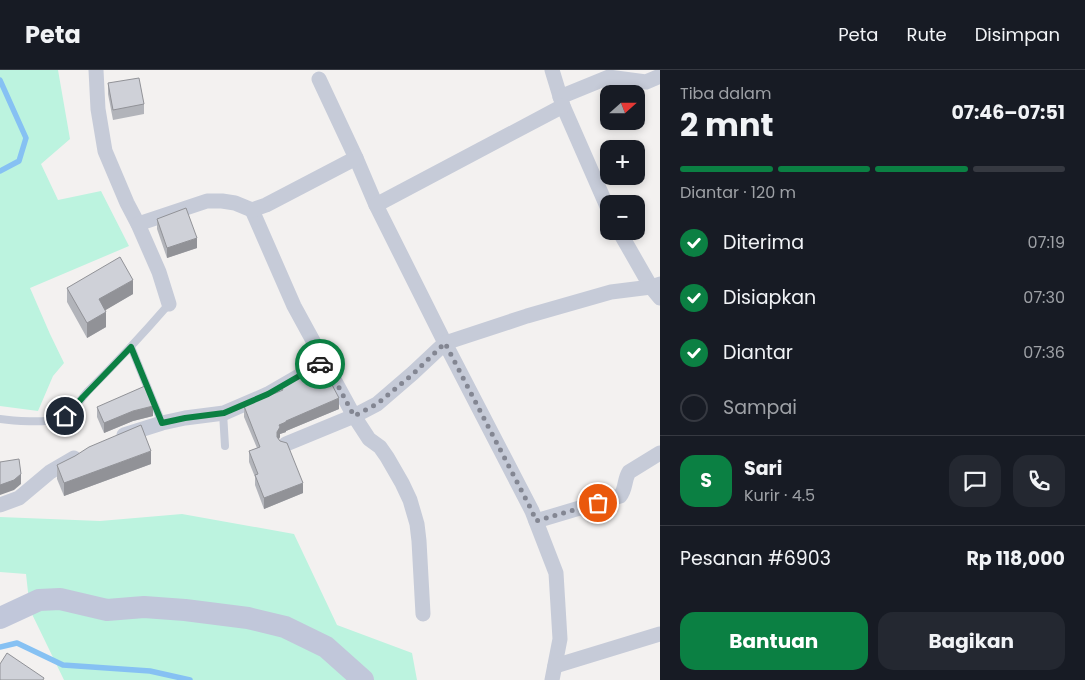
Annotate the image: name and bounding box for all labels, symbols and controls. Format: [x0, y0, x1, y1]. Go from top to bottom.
text: Peta [25, 18, 81, 51]
text: Peta [838, 22, 878, 47]
text: Rute [906, 22, 947, 47]
text: Disimpan [975, 22, 1060, 47]
text: Tiba dalam [680, 82, 771, 105]
north arrow [600, 85, 645, 130]
map controls [600, 85, 645, 240]
text: 07:46–07:51 [951, 99, 1065, 126]
text: 2 mnt [680, 102, 774, 147]
button: + [600, 140, 645, 185]
text: Diantar · 120 m [680, 181, 796, 204]
button: − [600, 195, 645, 240]
icon: check [680, 229, 708, 257]
text: Diterima [723, 229, 804, 256]
text: 07:19 [1028, 231, 1065, 254]
icon: check [680, 284, 708, 312]
text: Disiapkan [723, 284, 816, 311]
text: 07:30 [1023, 286, 1065, 309]
courier [295, 339, 345, 389]
icon: check [680, 339, 708, 367]
text: Diantar [723, 339, 793, 366]
text: 07:36 [1023, 341, 1065, 364]
icon: car [306, 350, 334, 378]
text: Sampai [723, 394, 797, 421]
pin [44, 395, 86, 437]
icon: home [51, 402, 79, 430]
text: Sari [744, 455, 782, 482]
button: chat [949, 455, 1001, 507]
button: phone [1013, 455, 1065, 507]
text: S [700, 467, 712, 494]
pin [577, 482, 619, 524]
text: Kurir · 4.5 [744, 484, 815, 507]
icon: bag [584, 489, 612, 517]
text: Pesanan #6903 [680, 545, 831, 572]
text: Rp 118,000 [966, 545, 1065, 572]
button: Bantuan [680, 612, 868, 670]
button: Bagikan [878, 612, 1065, 670]

